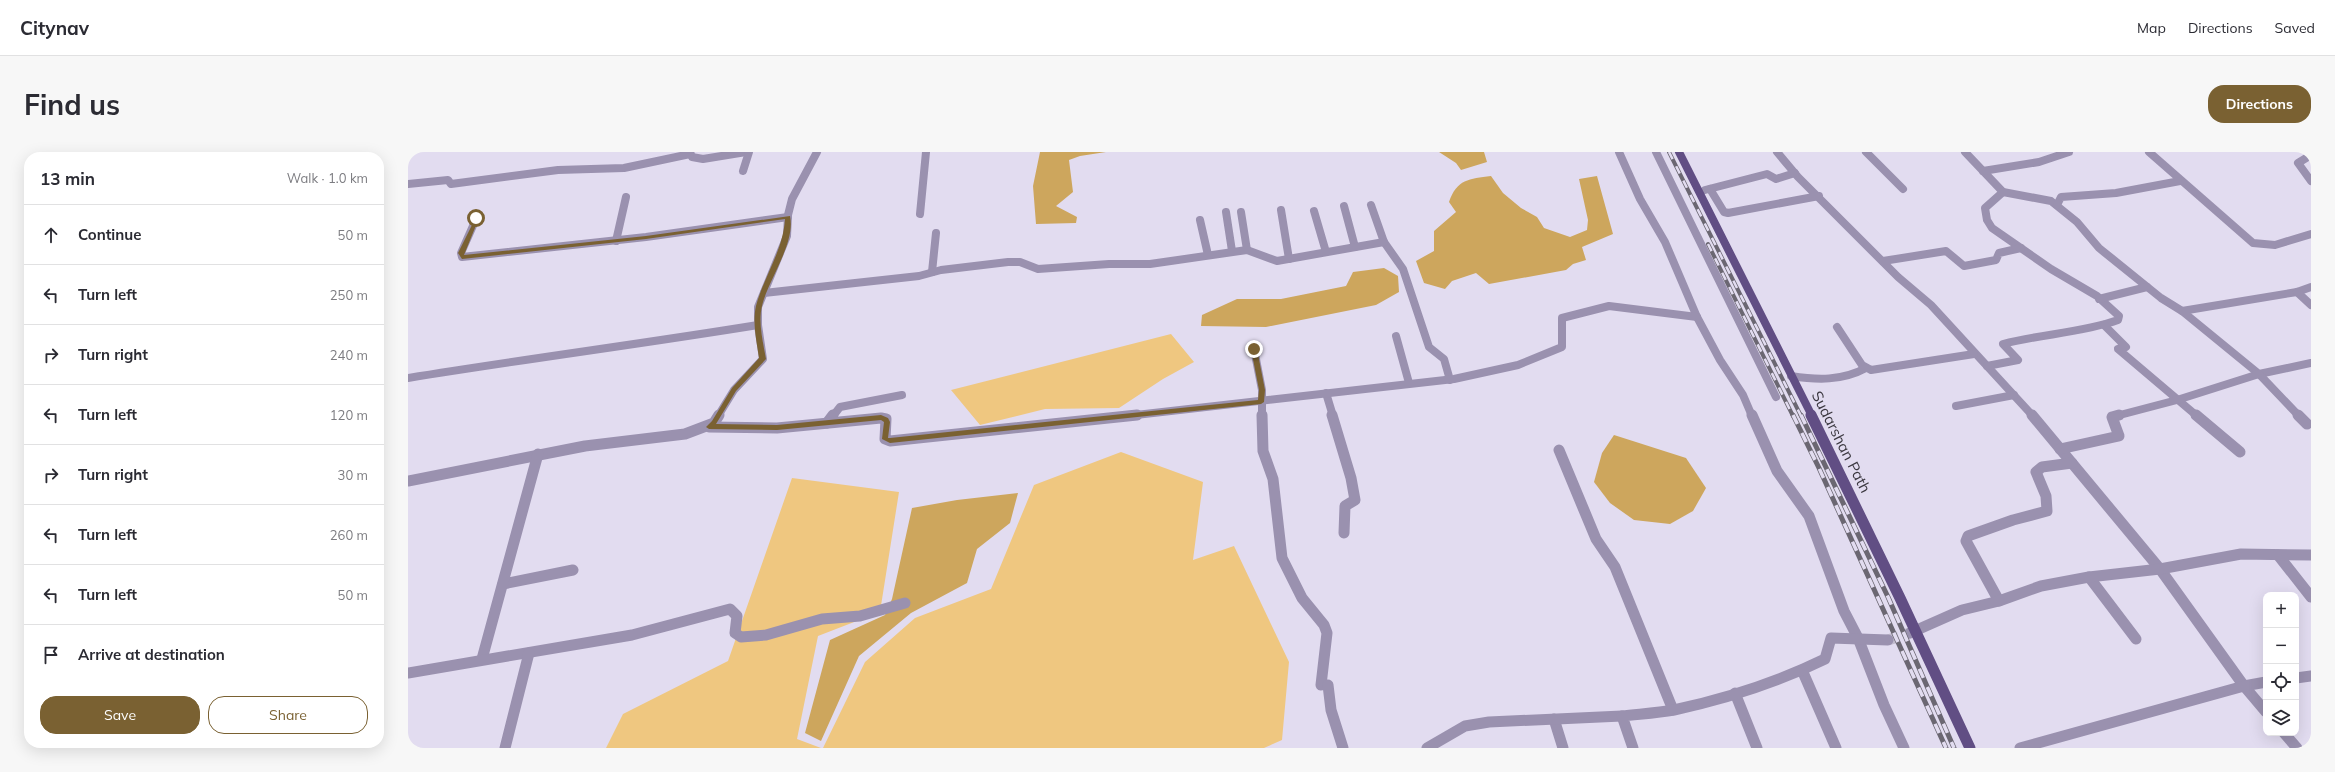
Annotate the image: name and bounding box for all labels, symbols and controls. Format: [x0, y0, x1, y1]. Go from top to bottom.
text: Citynav [20, 16, 89, 40]
text: Map [2137, 19, 2166, 37]
text: Directions [2188, 19, 2253, 37]
text: Saved [2275, 19, 2315, 37]
button: Directions [2208, 85, 2311, 123]
text: Find us [24, 87, 120, 122]
text: 13 min [40, 168, 95, 189]
text: Walk · 1.0 km [287, 170, 368, 186]
route start [467, 209, 485, 227]
icon: ahead [40, 224, 62, 246]
text: Continue [78, 225, 141, 244]
text: 50 m [338, 227, 368, 243]
icon: left [40, 284, 62, 306]
text: Turn left [78, 285, 137, 304]
text: 250 m [330, 287, 368, 303]
route end [1245, 340, 1263, 358]
icon: right [40, 344, 62, 366]
text: Turn right [78, 345, 148, 364]
text: 240 m [330, 347, 368, 363]
street label: Sudarshan Path [1808, 388, 1875, 496]
icon: left [40, 404, 62, 426]
text: Turn left [78, 405, 137, 424]
text: 120 m [330, 407, 368, 423]
icon: right [40, 464, 62, 486]
text: Turn right [78, 465, 148, 484]
text: 30 m [338, 467, 368, 483]
icon: left [40, 524, 62, 546]
text: Turn left [78, 525, 137, 544]
text: 260 m [330, 527, 368, 543]
icon: left [40, 584, 62, 606]
text: Turn left [78, 585, 137, 604]
text: 50 m [338, 587, 368, 603]
map controls [2263, 592, 2299, 736]
button: + [2263, 592, 2299, 628]
button: − [2263, 628, 2299, 664]
icon: arrive [40, 644, 62, 666]
text: Arrive at destination [78, 645, 225, 664]
button: locate [2263, 664, 2299, 700]
button: Save [40, 696, 200, 734]
button: Share [208, 696, 368, 734]
button: layers [2263, 700, 2299, 736]

